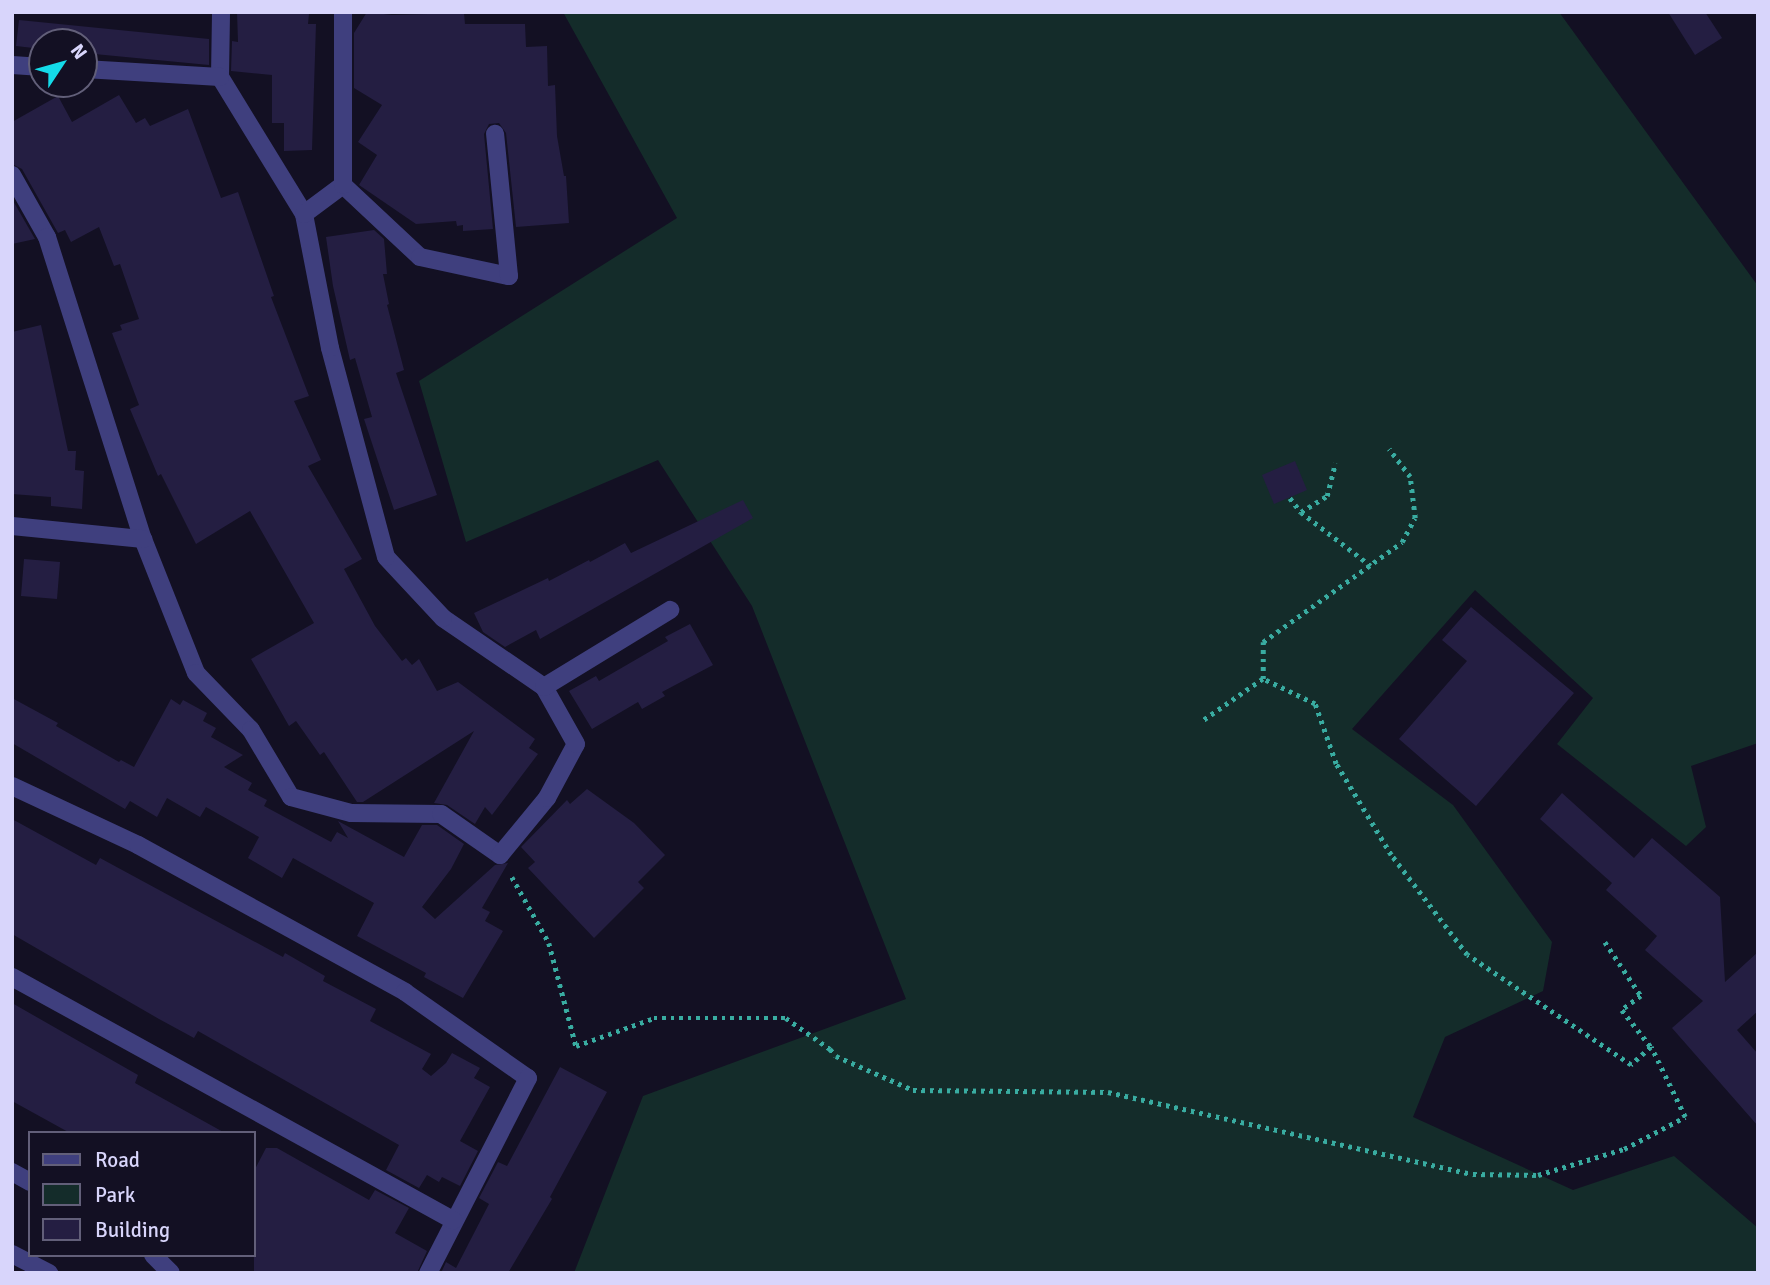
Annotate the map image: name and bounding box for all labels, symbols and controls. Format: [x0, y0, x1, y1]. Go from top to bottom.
north arrow [28, 28, 98, 98]
text: N [65, 39, 92, 64]
legend [28, 1131, 256, 1257]
text: Road [95, 1147, 140, 1173]
text: Park [95, 1182, 135, 1208]
text: Building [95, 1217, 170, 1243]

